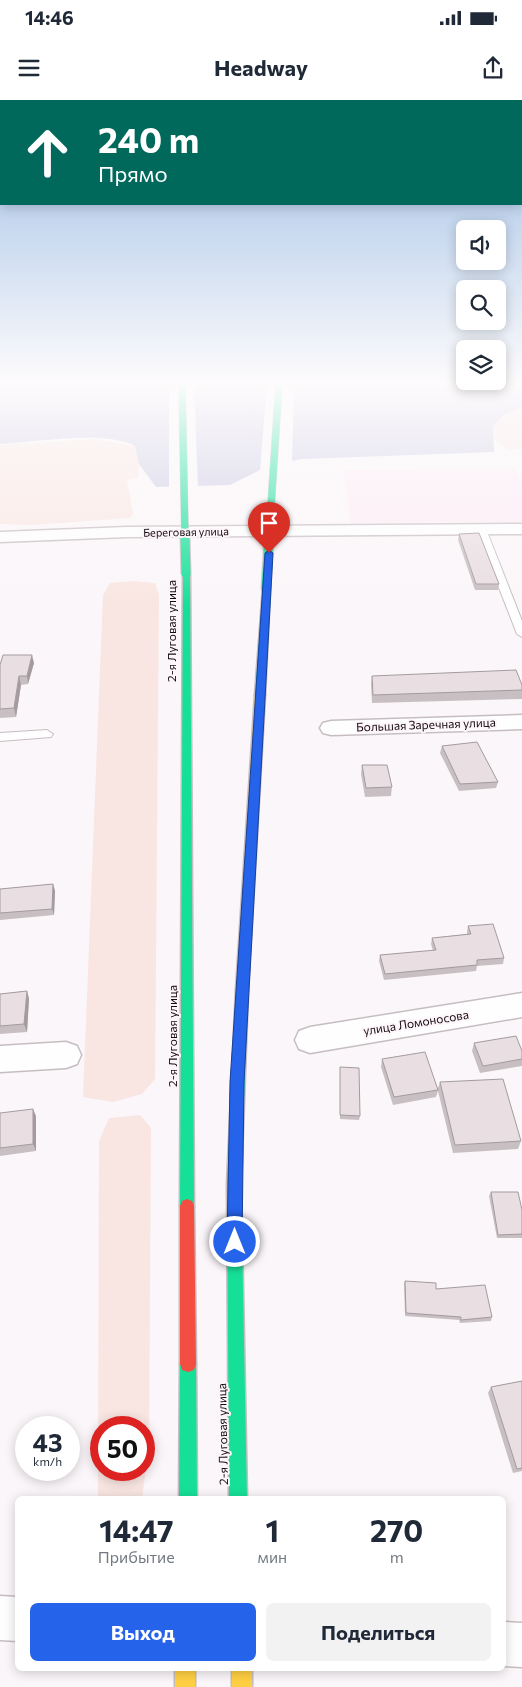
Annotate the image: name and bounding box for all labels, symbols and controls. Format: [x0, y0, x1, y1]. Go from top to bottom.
text: 14:46 [25, 6, 74, 29]
icon: menu [15, 54, 43, 82]
text: Headway [214, 54, 308, 81]
icon: share [479, 54, 507, 82]
text: 240 m [98, 117, 199, 160]
icon: ahead [15, 120, 80, 185]
text: Прямо [98, 160, 168, 187]
map controls [456, 220, 506, 390]
button: sound [456, 220, 506, 270]
button: search [456, 280, 506, 330]
button: layers [456, 340, 506, 390]
pin [248, 502, 290, 553]
icon: arrive [255, 509, 283, 537]
street label: Береговая улица [143, 524, 229, 539]
street label: 2-я Луговая улица [164, 580, 178, 682]
street label: Большая Заречная улица [356, 715, 496, 733]
street label: 2-я Луговая улица [165, 985, 179, 1087]
street label: улица Ломоносова [362, 1007, 470, 1037]
position arrow [208, 1215, 260, 1267]
street label: 2-я Луговая улица [214, 1383, 230, 1485]
speed limit sign: 50 [90, 1416, 155, 1481]
text: 43 [33, 1427, 62, 1457]
text: km/h [33, 1454, 62, 1468]
text: 14:47 [99, 1511, 173, 1548]
text: 1 [266, 1511, 279, 1548]
text: 270 [370, 1511, 423, 1548]
text: Прибытие [98, 1547, 175, 1566]
text: мин [258, 1547, 287, 1566]
text: m [390, 1547, 404, 1566]
button: Выход [30, 1603, 256, 1661]
button: Поделиться [266, 1603, 491, 1661]

